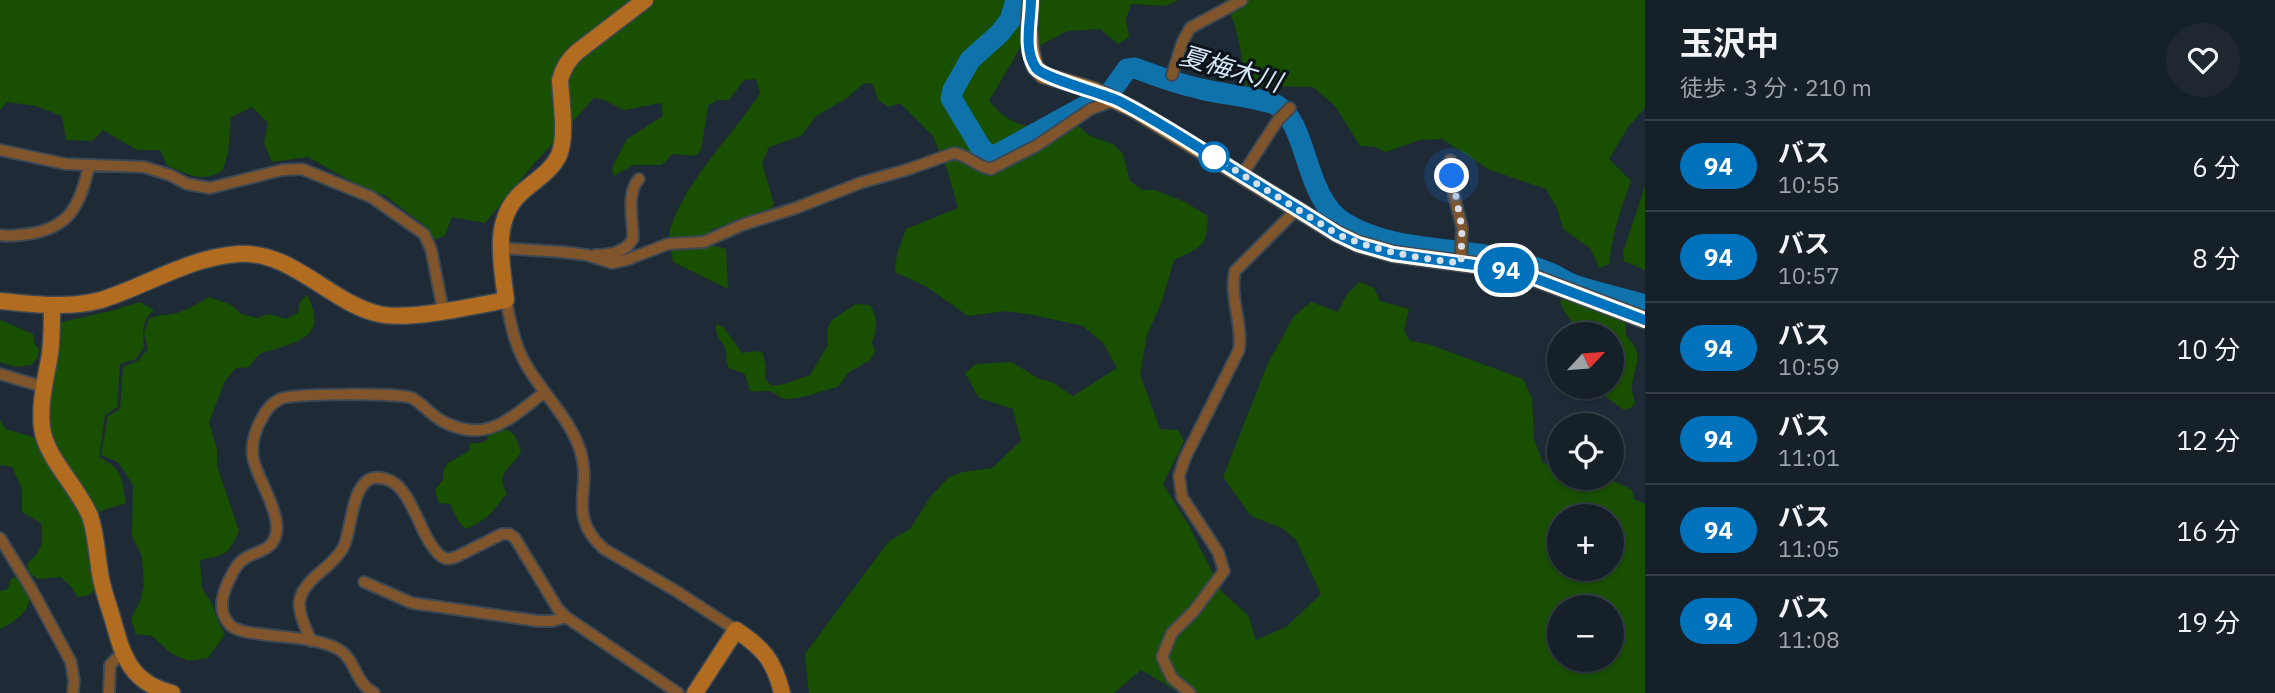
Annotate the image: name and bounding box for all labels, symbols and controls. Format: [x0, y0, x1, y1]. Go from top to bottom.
text: 玉沢中 [1680, 21, 1779, 64]
button: heart [2166, 23, 2240, 97]
water label: 夏梅木川 [1176, 37, 1289, 99]
text: 徒歩 · 3 分 · 210 m [1680, 72, 1872, 102]
text: バス [1778, 135, 1830, 169]
unlabelled marker [1199, 142, 1229, 172]
text: 94 [1704, 150, 1733, 182]
text: 6 分 [2192, 150, 2240, 184]
your location [1434, 158, 1469, 193]
text: 10:55 [1778, 169, 1840, 199]
text: バス [1778, 226, 1830, 260]
text: 94 [1704, 241, 1733, 273]
text: 8 分 [2192, 241, 2240, 275]
line badge: 94 [1474, 247, 1538, 293]
text: 94 [1492, 254, 1520, 286]
text: 10:57 [1778, 260, 1840, 290]
text: バス [1778, 317, 1830, 351]
north arrow [1547, 322, 1624, 399]
map controls [1547, 322, 1624, 672]
text: 94 [1704, 332, 1733, 364]
text: 10 分 [2177, 332, 2240, 366]
text: 10:59 [1778, 351, 1840, 381]
text: バス [1778, 408, 1830, 442]
button: locate [1547, 413, 1624, 490]
text: 94 [1704, 423, 1733, 455]
text: 12 分 [2177, 423, 2240, 457]
text: 11:01 [1778, 442, 1840, 472]
text: バス [1778, 499, 1830, 533]
button: + [1547, 504, 1624, 581]
text: 94 [1704, 514, 1733, 546]
text: 16 分 [2177, 514, 2240, 548]
text: 11:05 [1778, 533, 1840, 563]
text: バス [1778, 590, 1830, 624]
button: − [1547, 595, 1624, 672]
text: 94 [1704, 605, 1733, 637]
text: 19 分 [2177, 605, 2240, 639]
text: 11:08 [1778, 624, 1840, 654]

